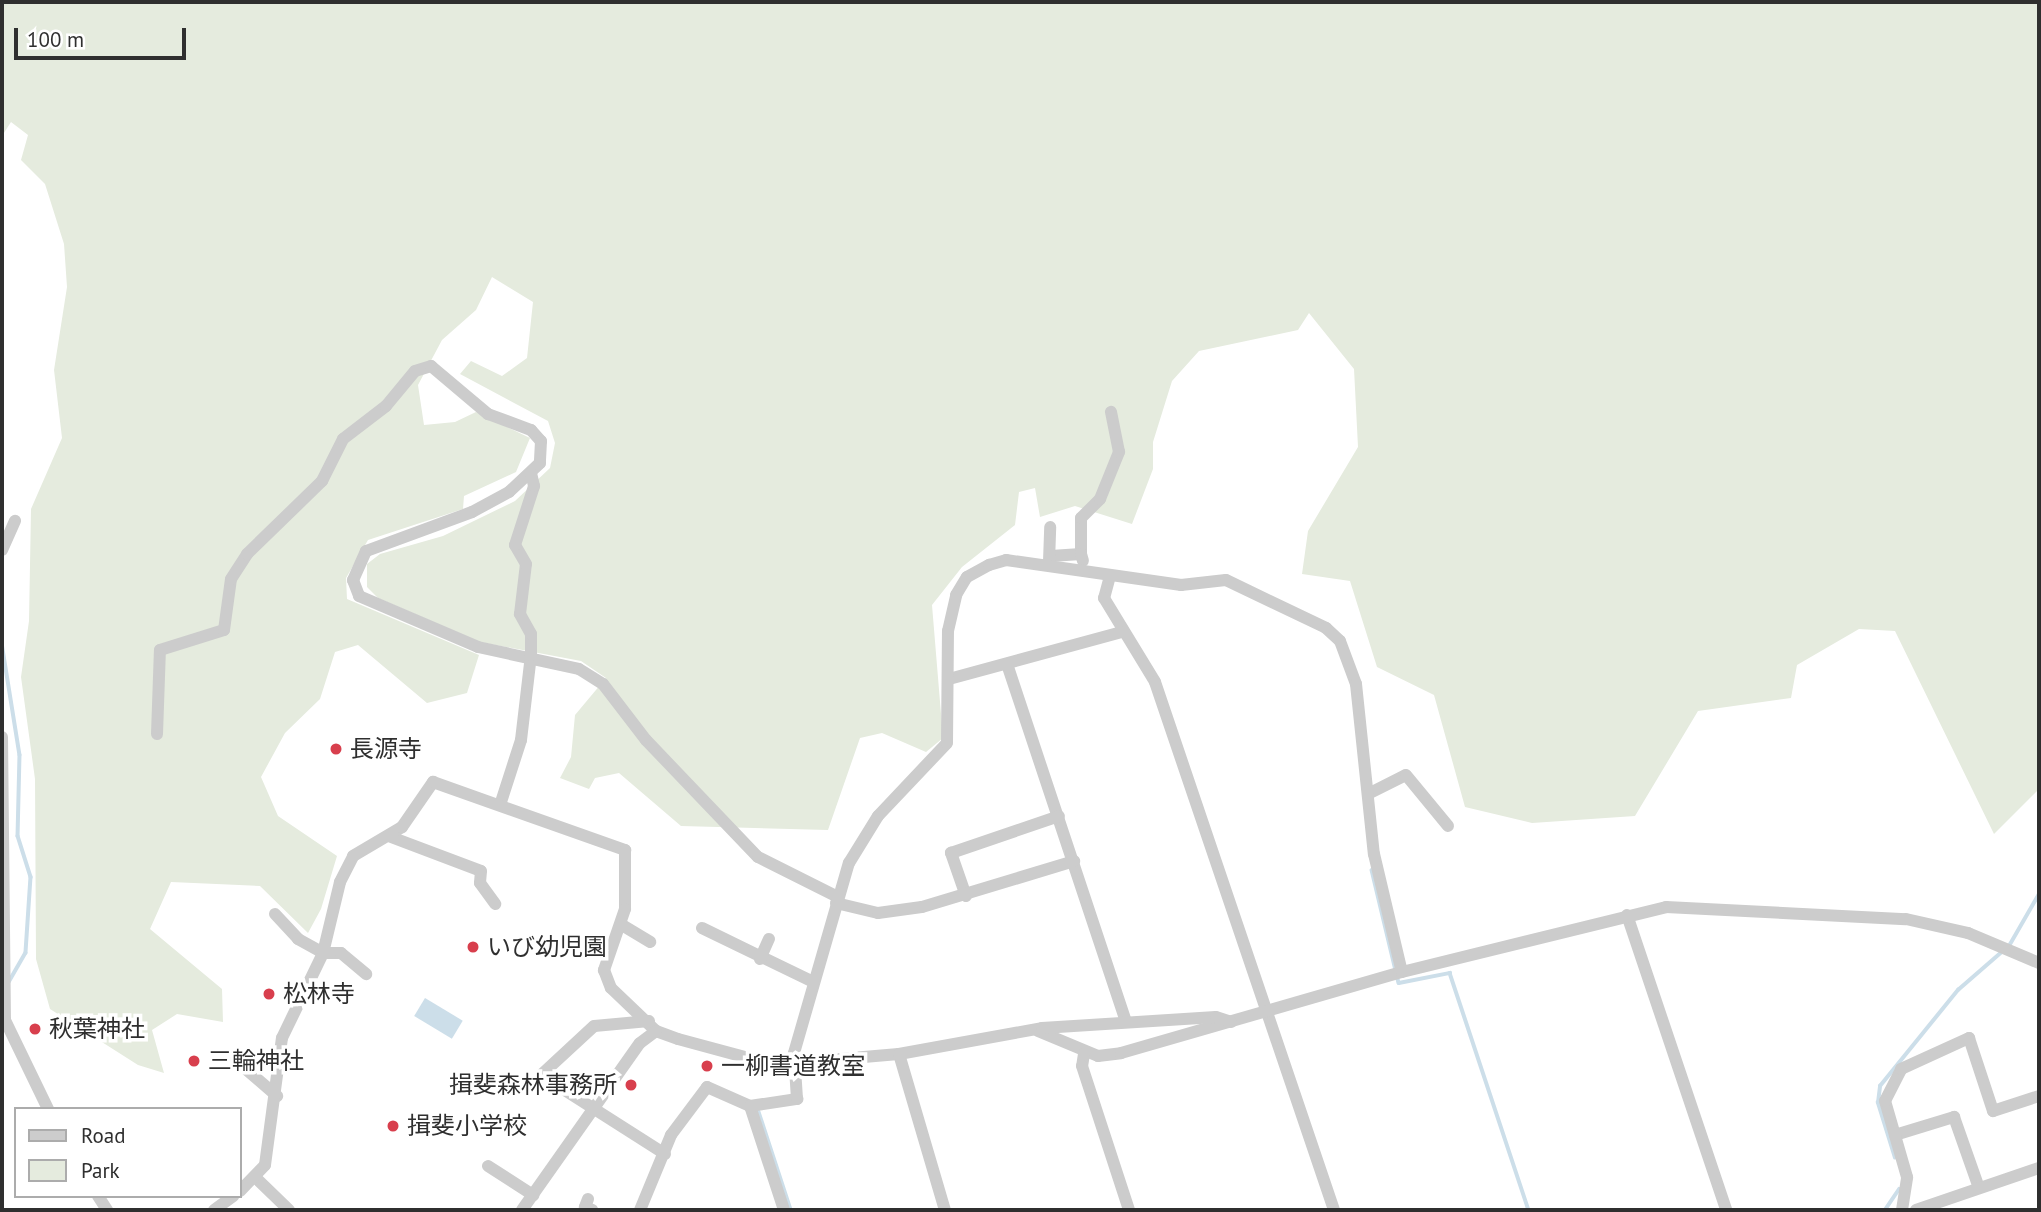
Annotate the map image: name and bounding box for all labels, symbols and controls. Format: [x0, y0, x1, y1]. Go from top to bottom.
scale bar [18, 14, 189, 58]
text: 100 m [27, 26, 84, 53]
place label: 長源寺 [350, 735, 422, 763]
marker: 長源寺 [328, 741, 344, 757]
place label: いび幼児園 [487, 933, 607, 961]
marker: いび幼児園 [465, 939, 481, 955]
place label: 松林寺 [283, 980, 355, 1008]
marker: 松林寺 [261, 986, 277, 1002]
place label: 秋葉神社 [49, 1015, 145, 1043]
marker: 秋葉神社 [27, 1021, 43, 1037]
place label: 三輪神社 [208, 1047, 304, 1075]
place label: 一柳書道教室 [721, 1052, 865, 1080]
marker: 三輪神社 [186, 1053, 202, 1069]
marker: 一柳書道教室 [699, 1058, 715, 1074]
place label: 揖斐森林事務所 [449, 1071, 617, 1099]
marker: 揖斐森林事務所 [623, 1077, 639, 1093]
legend [14, 1107, 242, 1198]
place label: 揖斐小学校 [407, 1112, 527, 1140]
marker: 揖斐小学校 [385, 1118, 401, 1134]
text: Road [81, 1122, 125, 1149]
text: Park [81, 1157, 120, 1184]

